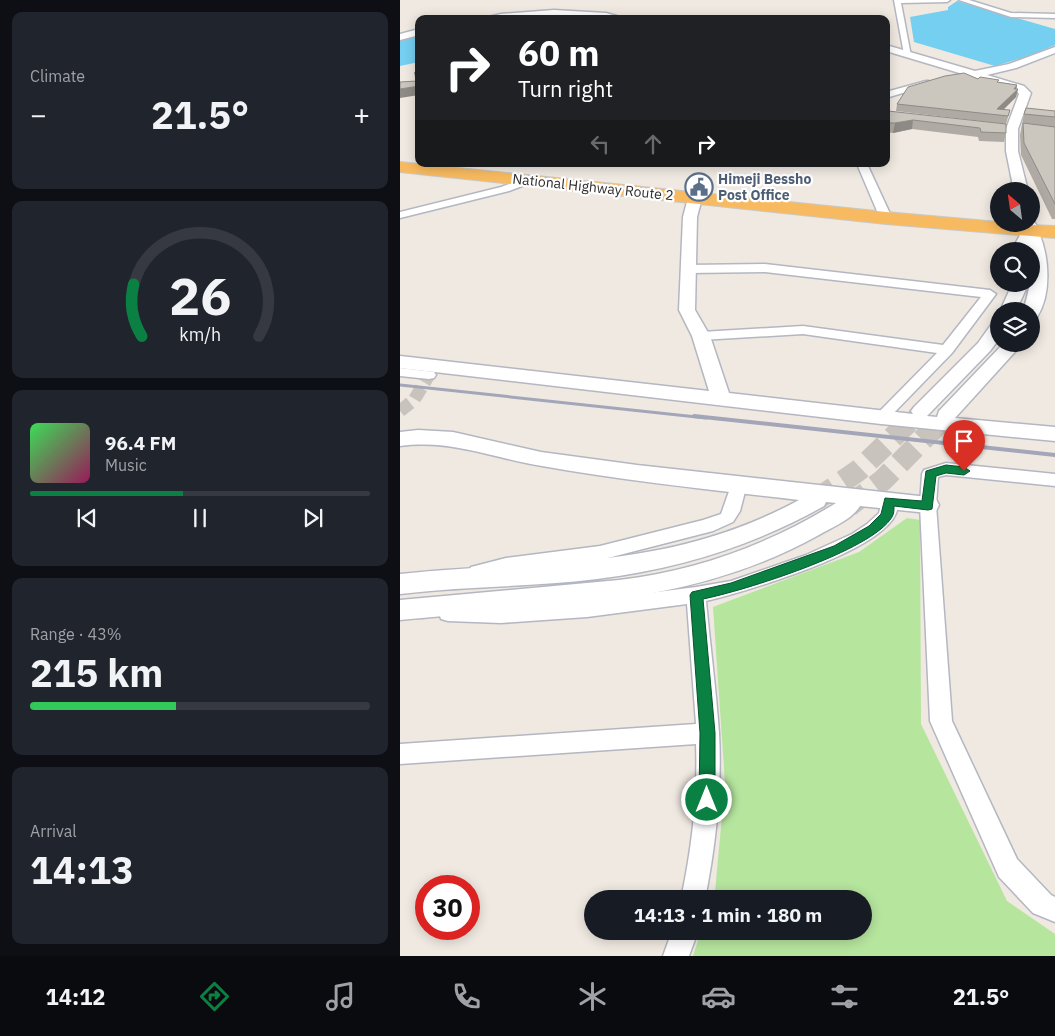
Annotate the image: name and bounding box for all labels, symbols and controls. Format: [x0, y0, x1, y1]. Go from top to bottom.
text: 60 m [518, 30, 600, 76]
icon: right [435, 35, 500, 100]
text: Climate [30, 66, 85, 86]
text: Turn right [518, 74, 613, 103]
text: 21.5° [151, 90, 249, 139]
text: − [30, 96, 47, 133]
text: + [353, 96, 370, 133]
icon: left [586, 130, 614, 158]
icon: ahead [639, 130, 667, 158]
icon: right [692, 130, 720, 158]
street label: National Highway Route 2 [512, 170, 674, 204]
place label: Himeji Bessho Post Office [718, 170, 811, 204]
public building icon: Himeji Bessho Post Office [684, 172, 714, 202]
north arrow [990, 182, 1040, 232]
map controls [990, 182, 1040, 352]
button: search [990, 242, 1040, 292]
text: 26 [169, 262, 231, 329]
button: layers [990, 302, 1040, 352]
text: km/h [179, 323, 221, 346]
pin [943, 420, 985, 471]
icon: arrive [950, 427, 978, 455]
text: 96.4 FM [105, 431, 176, 455]
text: Music [105, 455, 147, 475]
icon: previous [73, 504, 101, 532]
icon: pause [186, 504, 214, 532]
icon: next [299, 504, 327, 532]
text: Range · 43% [30, 624, 122, 644]
text: 215 km [30, 648, 163, 697]
position arrow [680, 773, 732, 825]
text: Arrival [30, 821, 77, 841]
text: 14:13 [30, 845, 134, 894]
speed limit sign: 30 [415, 875, 480, 940]
text: 14:13 · 1 min · 180 m [634, 903, 822, 927]
icon: directions [197, 979, 232, 1014]
icon: music [323, 979, 358, 1014]
icon: phone [449, 979, 484, 1014]
icon: climate [575, 979, 610, 1014]
icon: car [701, 979, 736, 1014]
icon: filters [827, 979, 862, 1014]
text: 14:12 [46, 982, 106, 1011]
text: 21.5° [953, 982, 1009, 1011]

